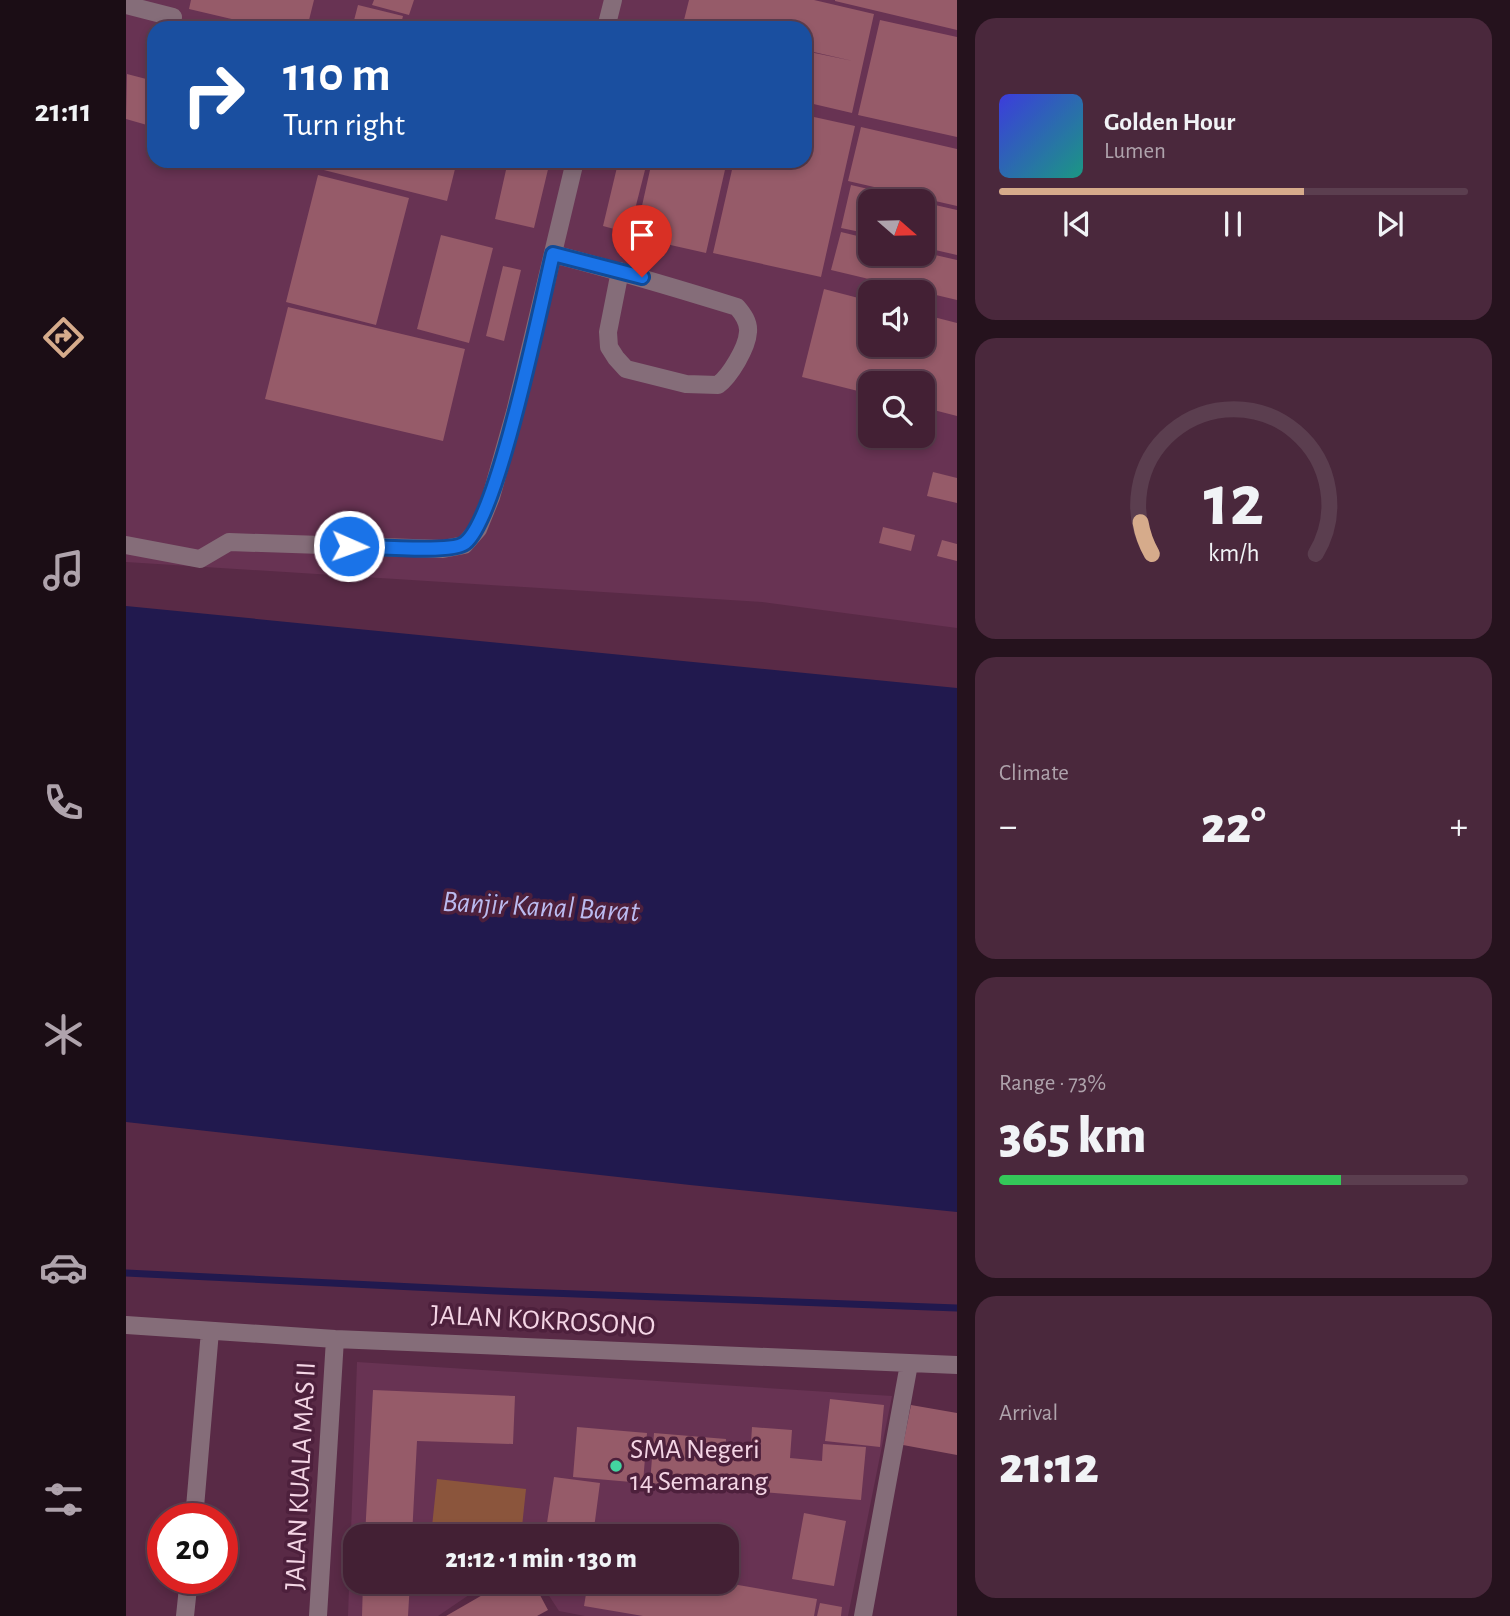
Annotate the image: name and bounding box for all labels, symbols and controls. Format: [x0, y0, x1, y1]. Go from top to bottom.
icon: right [168, 49, 259, 140]
text: 110 m [283, 51, 391, 100]
text: 21:11 [35, 95, 91, 127]
text: Turn right [283, 109, 405, 141]
text: Golden Hour [1104, 109, 1235, 135]
text: Lumen [1104, 140, 1166, 163]
north arrow [858, 189, 934, 266]
map controls [858, 189, 935, 448]
pin [612, 205, 672, 277]
icon: previous [1058, 205, 1096, 243]
icon: pause [1214, 205, 1252, 243]
icon: next [1371, 205, 1409, 243]
icon: arrive [623, 216, 661, 254]
button: sound [858, 280, 935, 357]
icon: directions [39, 313, 88, 362]
button: search [858, 371, 935, 448]
text: 12 [1203, 467, 1264, 540]
position arrow [312, 509, 386, 583]
text: km/h [1208, 541, 1259, 566]
icon: music [39, 546, 88, 595]
text: Climate [999, 762, 1069, 785]
icon: phone [39, 778, 88, 827]
text: 22° [1201, 800, 1266, 852]
text: − [999, 808, 1017, 846]
text: + [1450, 808, 1468, 846]
water label: Banjir Kanal Barat [441, 887, 641, 927]
icon: climate [39, 1010, 88, 1059]
text: Range · 73% [999, 1072, 1106, 1095]
text: 365 km [999, 1110, 1146, 1162]
icon: car [39, 1243, 88, 1292]
street label: JALAN KOKROSONO [430, 1301, 656, 1341]
street label: JALAN KUALA MAS II [281, 1361, 321, 1591]
text: Arrival [999, 1402, 1058, 1425]
place label: SMA Negeri 14 Semarang [630, 1436, 768, 1496]
text: 21:12 [999, 1440, 1099, 1492]
marker: SMA Negeri 14 Semarang [608, 1458, 624, 1474]
icon: filters [39, 1475, 88, 1524]
speed limit sign: 20 [147, 1503, 238, 1594]
text: 21:12 · 1 min · 130 m [445, 1546, 637, 1572]

